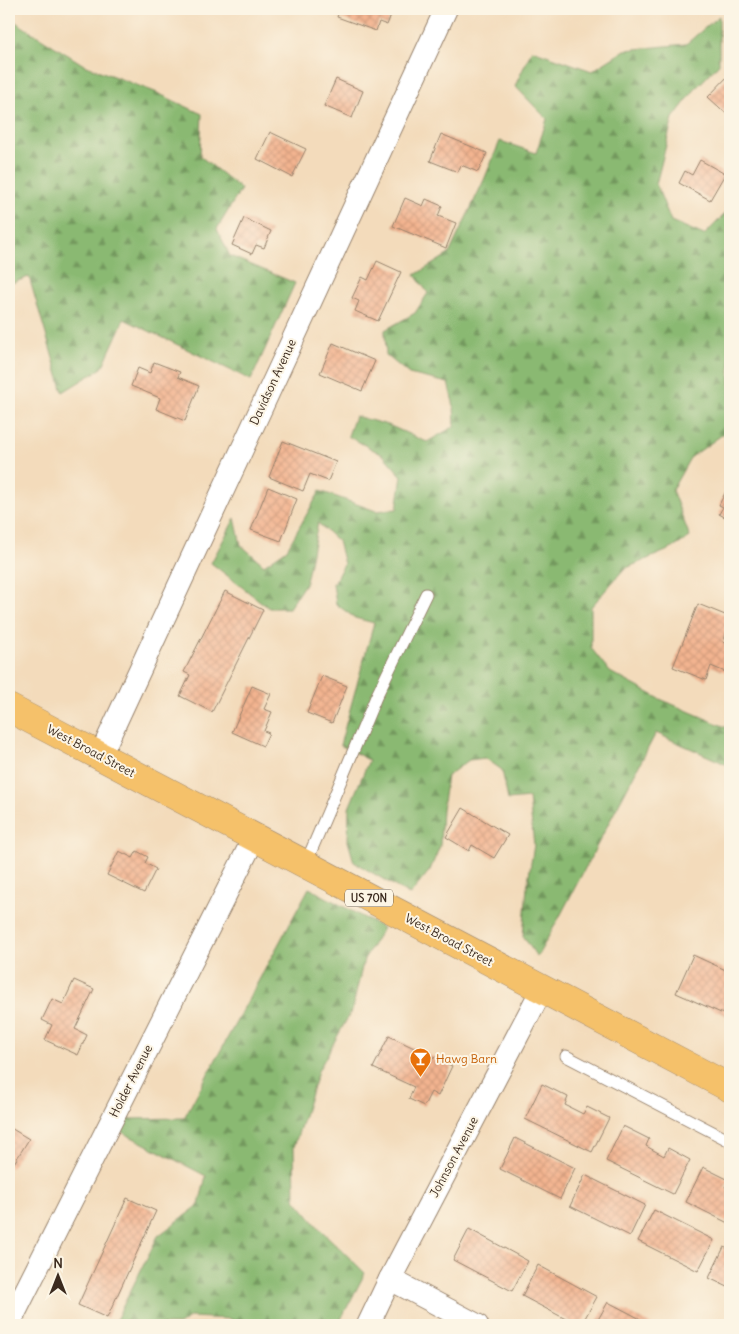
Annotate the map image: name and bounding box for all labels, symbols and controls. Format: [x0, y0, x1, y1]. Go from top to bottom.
street label: Davidson Avenue [246, 336, 299, 427]
street label: West Broad Street [45, 721, 138, 780]
road number: US 70N [345, 890, 393, 906]
street label: West Broad Street [403, 910, 496, 969]
street label: Holder Avenue [106, 1042, 155, 1120]
bar icon: Hawg Barn [408, 1047, 432, 1078]
place label: Hawg Barn [436, 1051, 497, 1066]
street label: Johnson Avenue [426, 1114, 481, 1200]
north arrow [32, 1252, 82, 1302]
text: N [53, 1254, 63, 1272]

